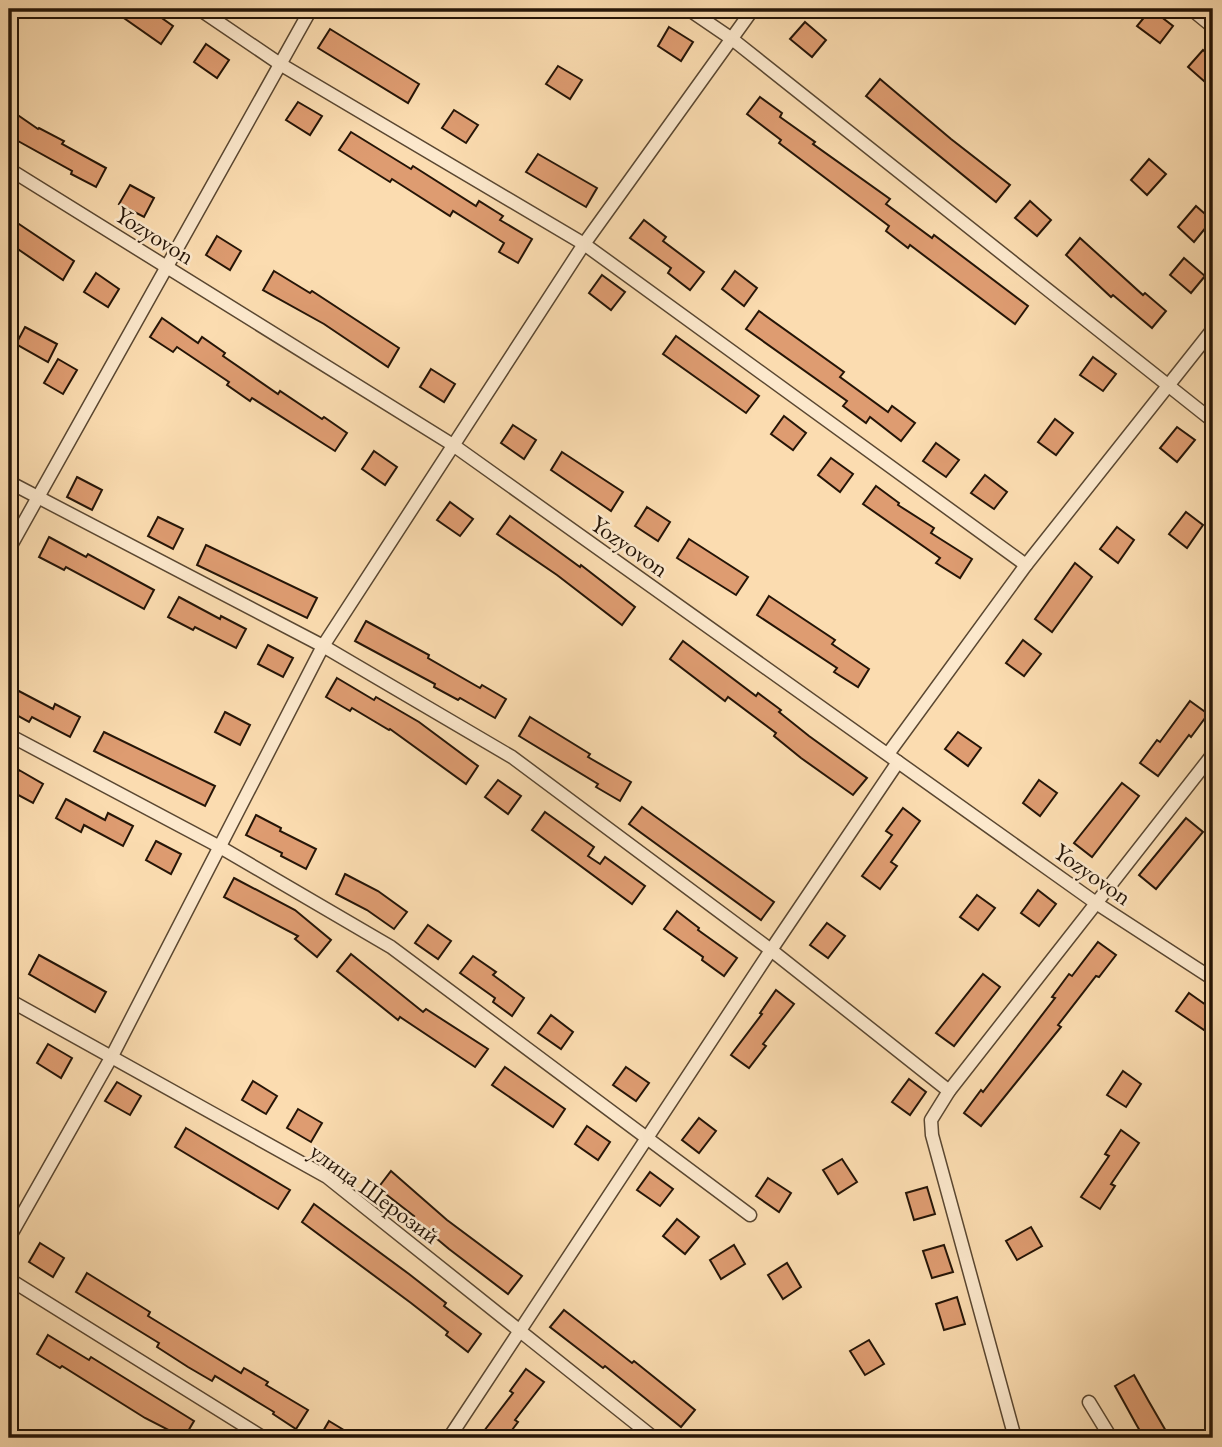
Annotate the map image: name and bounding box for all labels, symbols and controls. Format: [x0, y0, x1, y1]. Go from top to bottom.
street label: Yozyovon [109, 199, 201, 272]
street label: Yozyovon [585, 508, 675, 584]
street label: Yozyovon [1048, 836, 1138, 912]
street label: улица Шерозий [304, 1135, 446, 1251]

